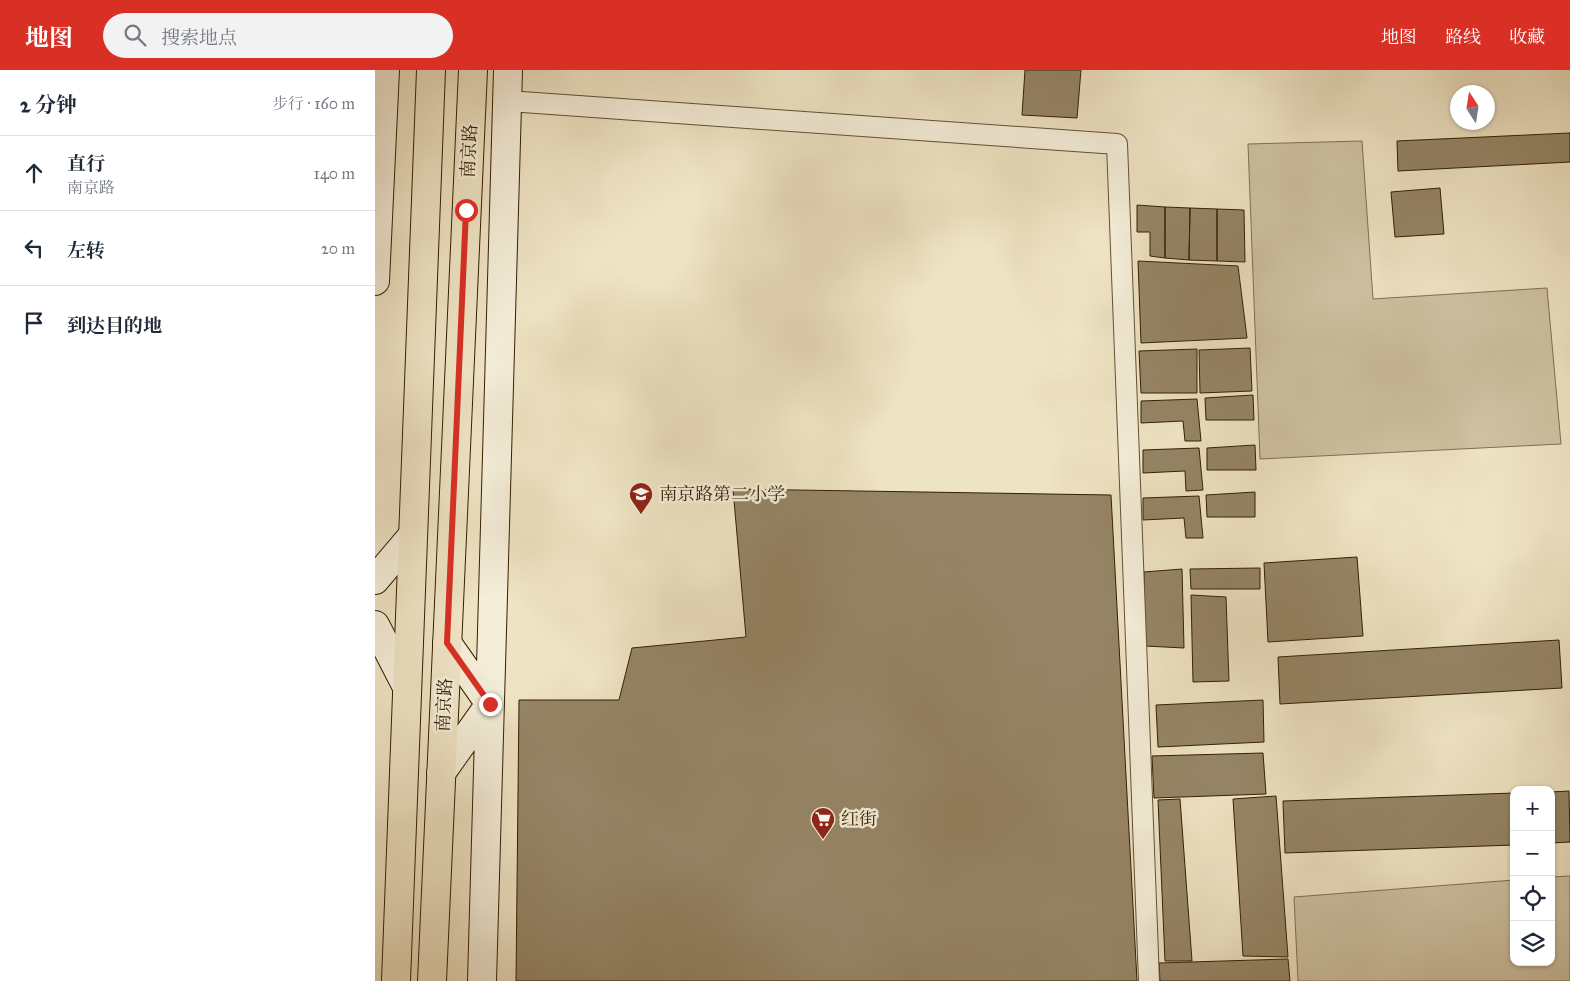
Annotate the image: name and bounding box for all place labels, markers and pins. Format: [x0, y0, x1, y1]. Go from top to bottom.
school or university icon: 南京路第二小学 [628, 481, 654, 515]
place label: 南京路第二小学 [659, 483, 785, 505]
supermarket icon: 红街 [810, 806, 836, 840]
place label: 红街 [841, 808, 877, 830]

